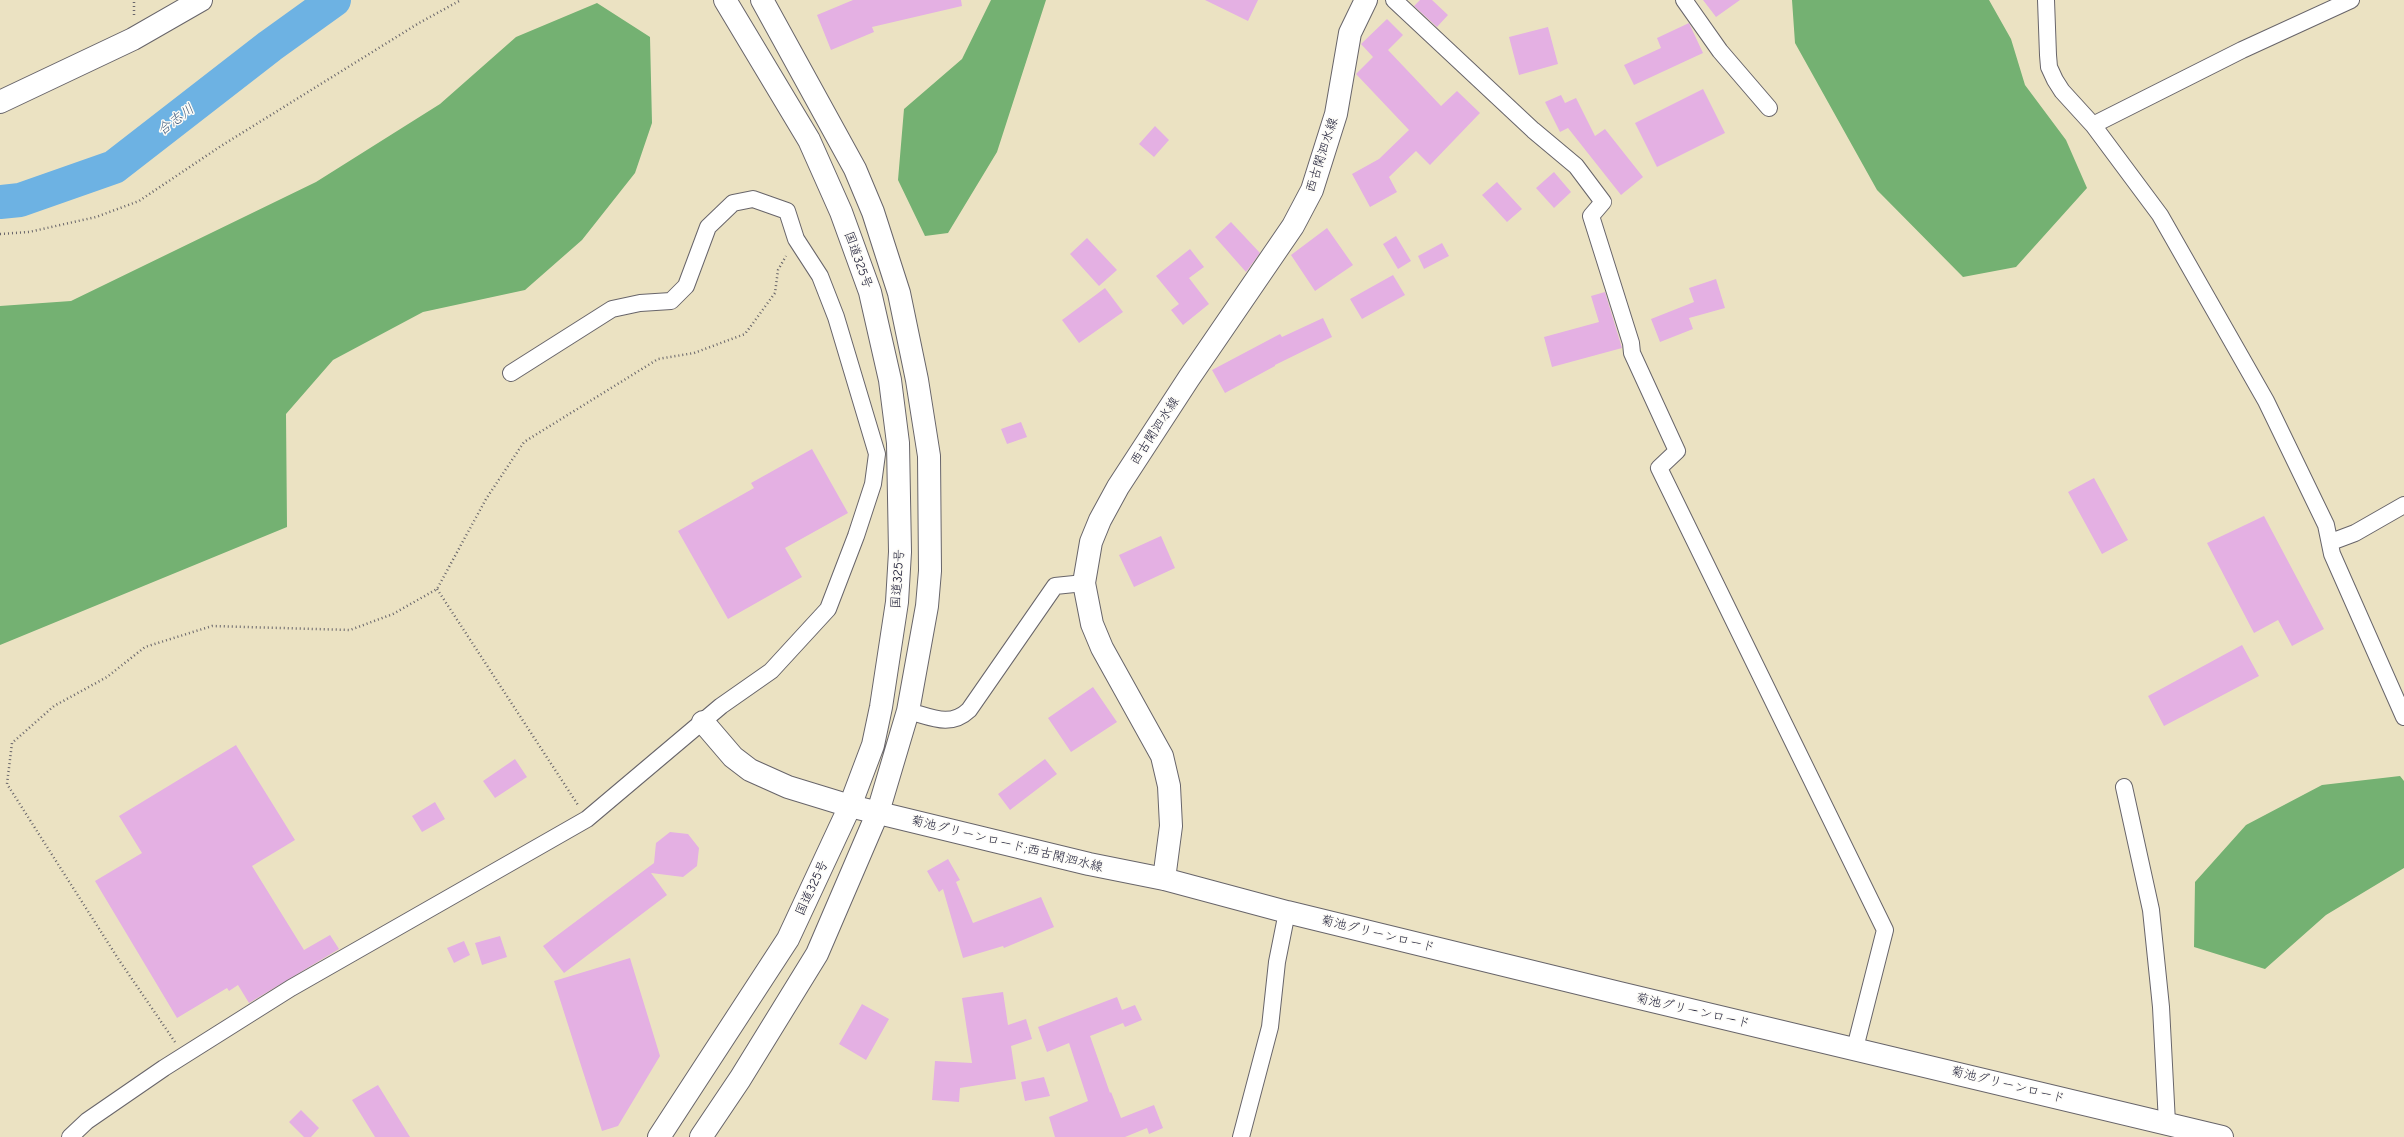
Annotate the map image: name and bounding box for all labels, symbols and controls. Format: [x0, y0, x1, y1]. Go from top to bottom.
water label: 合志川 [154, 101, 198, 139]
street label: 西古閑泗水線 [1303, 115, 1341, 195]
street label: 国道325号 [841, 229, 875, 291]
street label: 西古閑泗水線 [1127, 394, 1183, 468]
street label: 国道325号 [888, 549, 908, 609]
street label: 菊池グリーンロード;西古閑泗水線 [909, 813, 1105, 875]
street label: 国道325号 [792, 858, 832, 918]
street label: 菊池グリーンロード [1319, 912, 1437, 956]
street label: 菊池グリーンロード [1634, 990, 1752, 1032]
street label: 菊池グリーンロード [1949, 1063, 2067, 1107]

